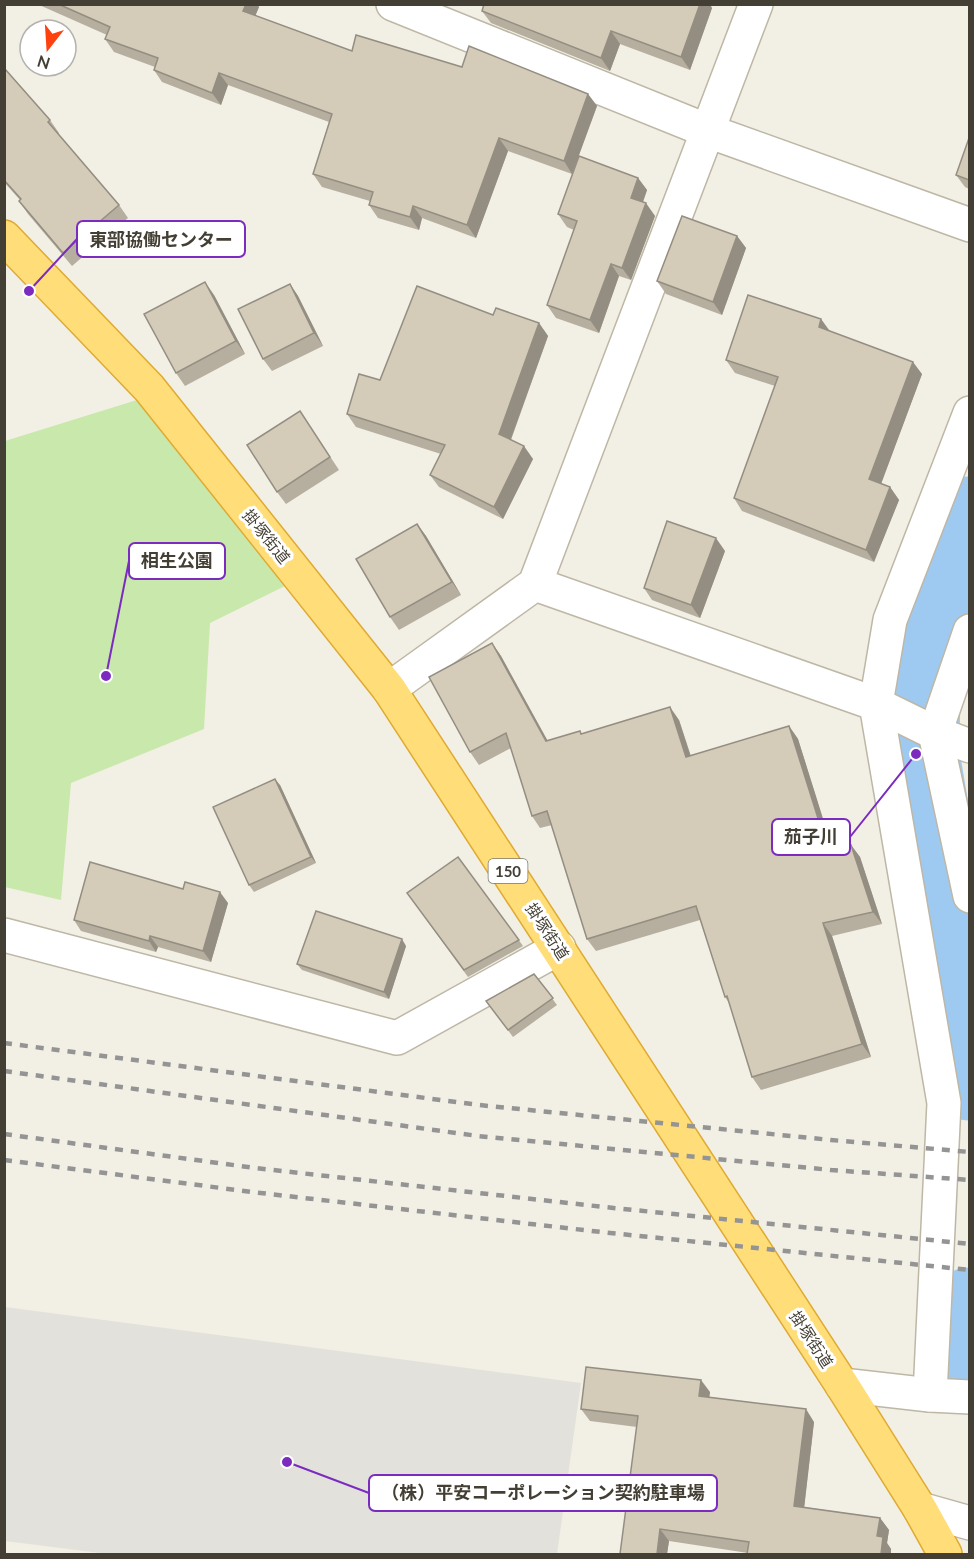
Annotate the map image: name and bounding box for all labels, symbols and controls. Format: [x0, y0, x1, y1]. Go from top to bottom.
north arrow [18, 18, 78, 78]
text: N [35, 52, 52, 74]
callout: 東部協働センター [77, 221, 245, 257]
text: 東部協働センター [89, 228, 233, 250]
street label: 掛塚街道 [239, 505, 295, 567]
callout: 相生公園 [129, 543, 225, 579]
text: 相生公園 [141, 549, 213, 571]
callout: 茄子川 [772, 819, 850, 855]
text: 茄子川 [784, 825, 838, 847]
road number: 150 [488, 859, 528, 883]
street label: 掛塚街道 [523, 899, 573, 963]
street label: 掛塚街道 [787, 1307, 837, 1371]
callout: （株）平安コーポレーション契約駐車場 [369, 1475, 717, 1511]
text: （株）平安コーポレーション契約駐車場 [381, 1481, 705, 1503]

